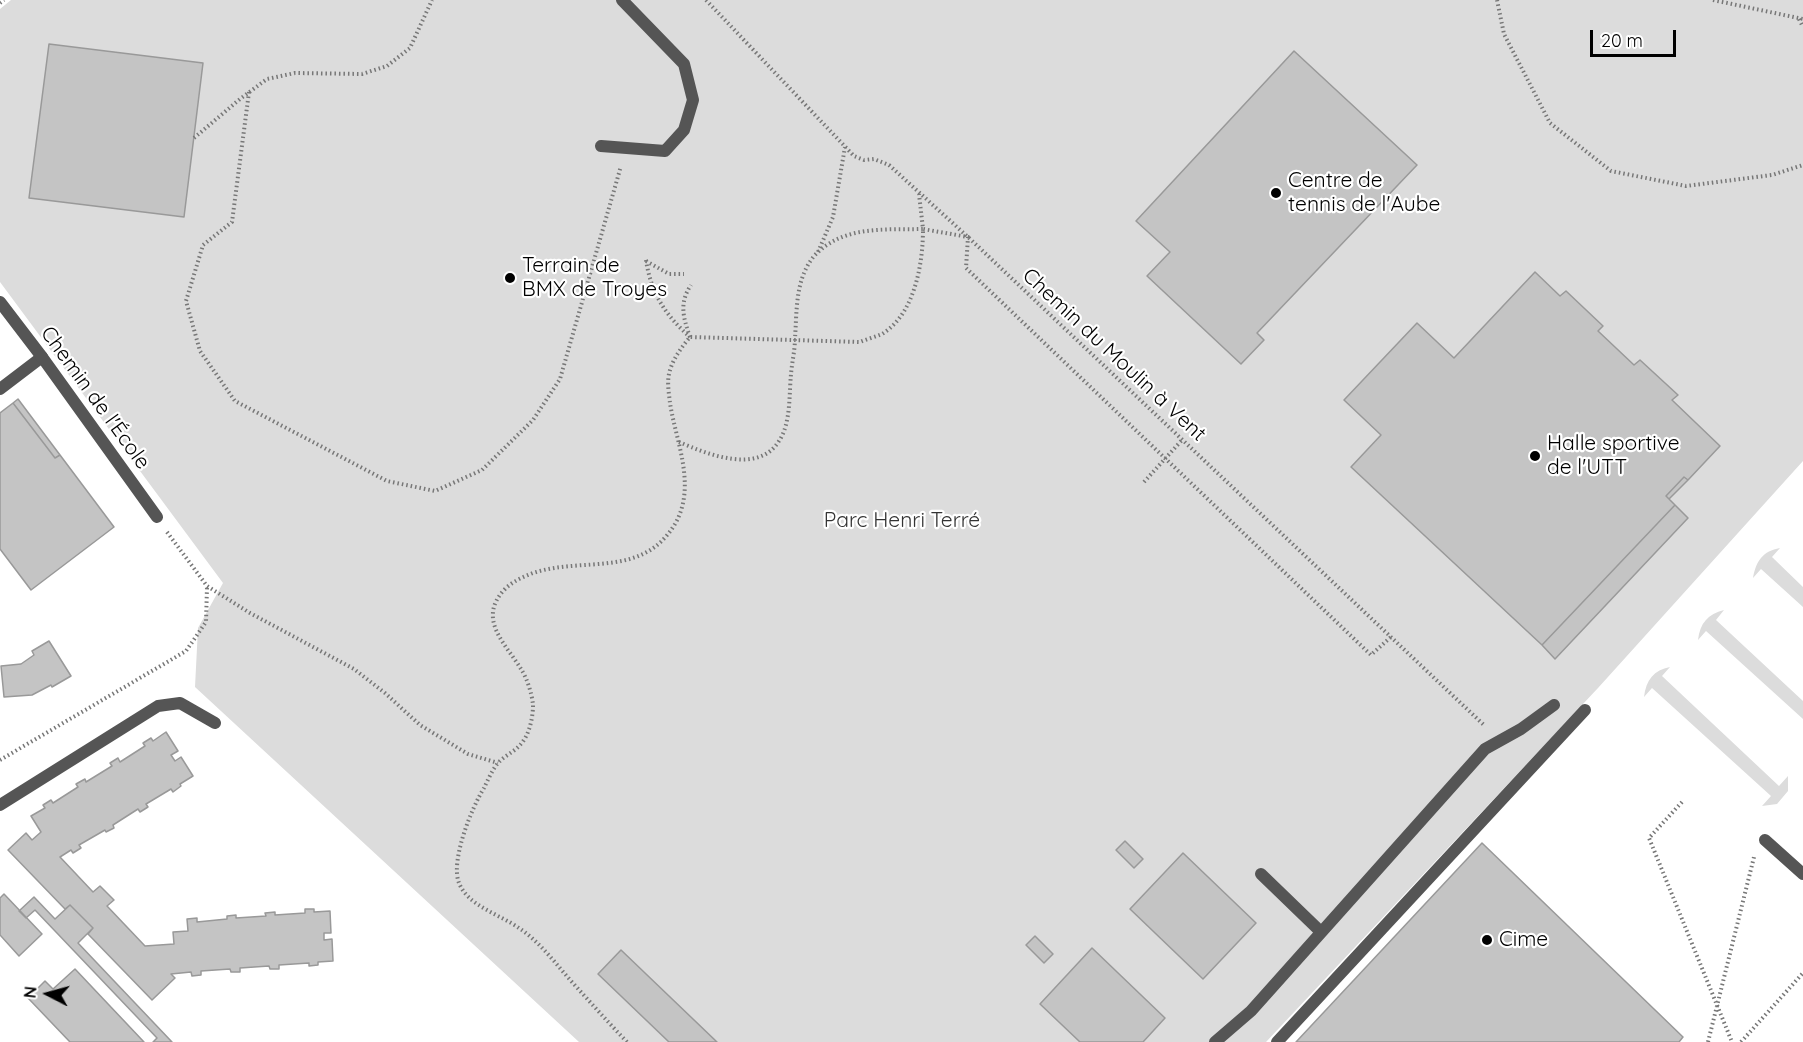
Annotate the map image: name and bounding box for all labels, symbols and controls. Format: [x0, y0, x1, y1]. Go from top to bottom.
scale bar [1593, 18, 1678, 56]
text: 20 m [1601, 29, 1643, 52]
place label: Centre de tennis de l'Aube [1288, 168, 1440, 218]
marker: Centre de tennis de l'Aube [1269, 186, 1283, 200]
place label: Terrain de BMX de Troyes [522, 253, 667, 303]
street label: Chemin du Moulin à Vent [1017, 263, 1211, 447]
marker: Terrain de BMX de Troyes [503, 271, 517, 285]
street label: Chemin de l'École [35, 322, 155, 474]
place label: Halle sportive de l'UTT [1547, 431, 1680, 481]
marker: Halle sportive de l'UTT [1528, 449, 1542, 463]
park label: Parc Henri Terré [824, 508, 980, 534]
place label: Cime [1499, 927, 1548, 953]
marker: Cime [1480, 933, 1494, 947]
north arrow [18, 964, 78, 1024]
text: N [20, 985, 41, 999]

